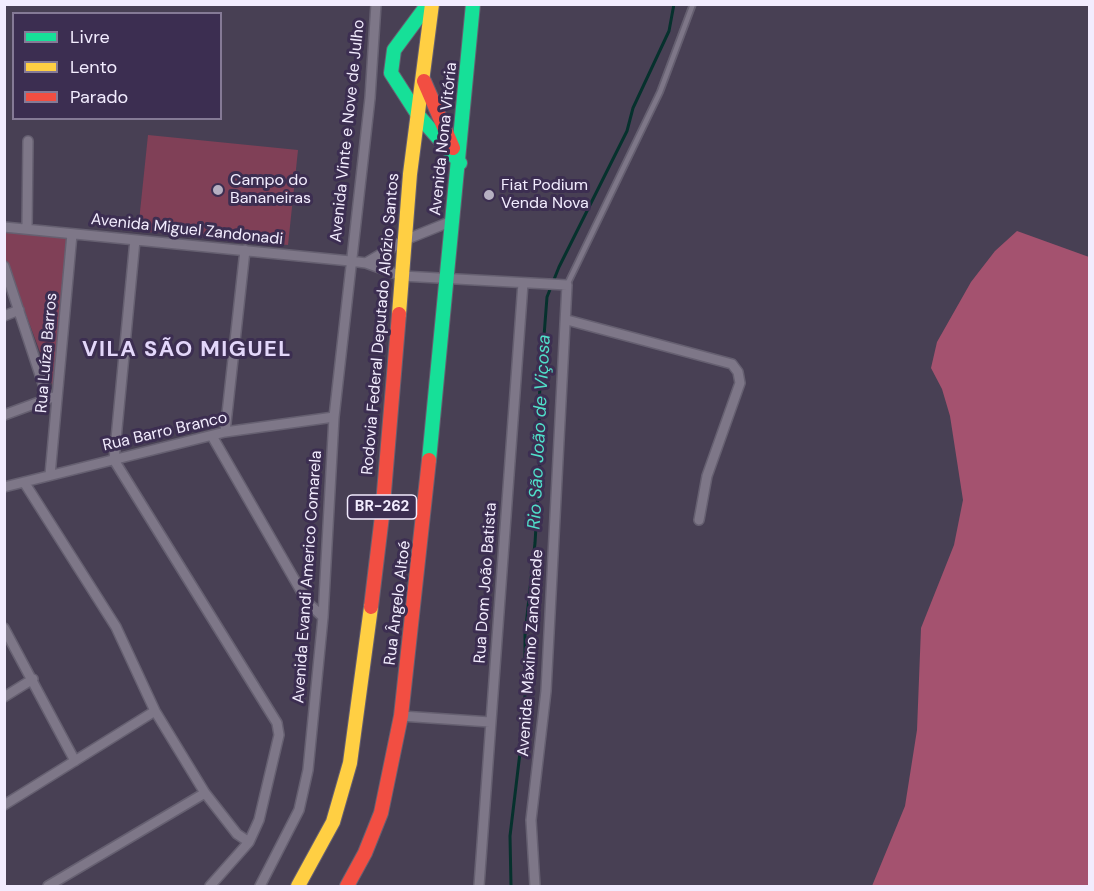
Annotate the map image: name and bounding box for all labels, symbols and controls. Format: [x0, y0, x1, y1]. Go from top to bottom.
legend [12, 12, 222, 120]
street label: Avenida Vinte e Nove de Julho [327, 19, 369, 243]
text: Livre [70, 25, 110, 49]
text: Lento [70, 55, 117, 79]
street label: Avenida Nona Vitória [426, 61, 462, 217]
text: Parado [70, 85, 128, 109]
place label: Campo do Bananeiras [230, 171, 311, 209]
street label: Rodovia Federal Deputado Aloízio Santos [358, 172, 404, 476]
place label: Fiat Podium Venda Nova [501, 176, 589, 214]
marker: Campo do Bananeiras [211, 183, 225, 197]
marker: Fiat Podium Venda Nova [482, 188, 496, 202]
street label: Avenida Miguel Zandonadi [90, 210, 284, 250]
street label: Rua Luíza Barros [32, 292, 62, 414]
water label: Rio São João de Viçosa [524, 334, 556, 530]
district label: VILA SÃO MIGUEL [82, 337, 292, 363]
street label: Rua Barro Branco [101, 408, 229, 456]
street label: Avenida Evandi Americo Comarela [290, 450, 326, 704]
road number: BR-262 [348, 495, 416, 519]
street label: Rua Dom João Batista [471, 502, 501, 664]
street label: Rua Ângelo Altoé [381, 540, 415, 666]
street label: Avenida Máximo Zandonade [514, 549, 548, 757]

